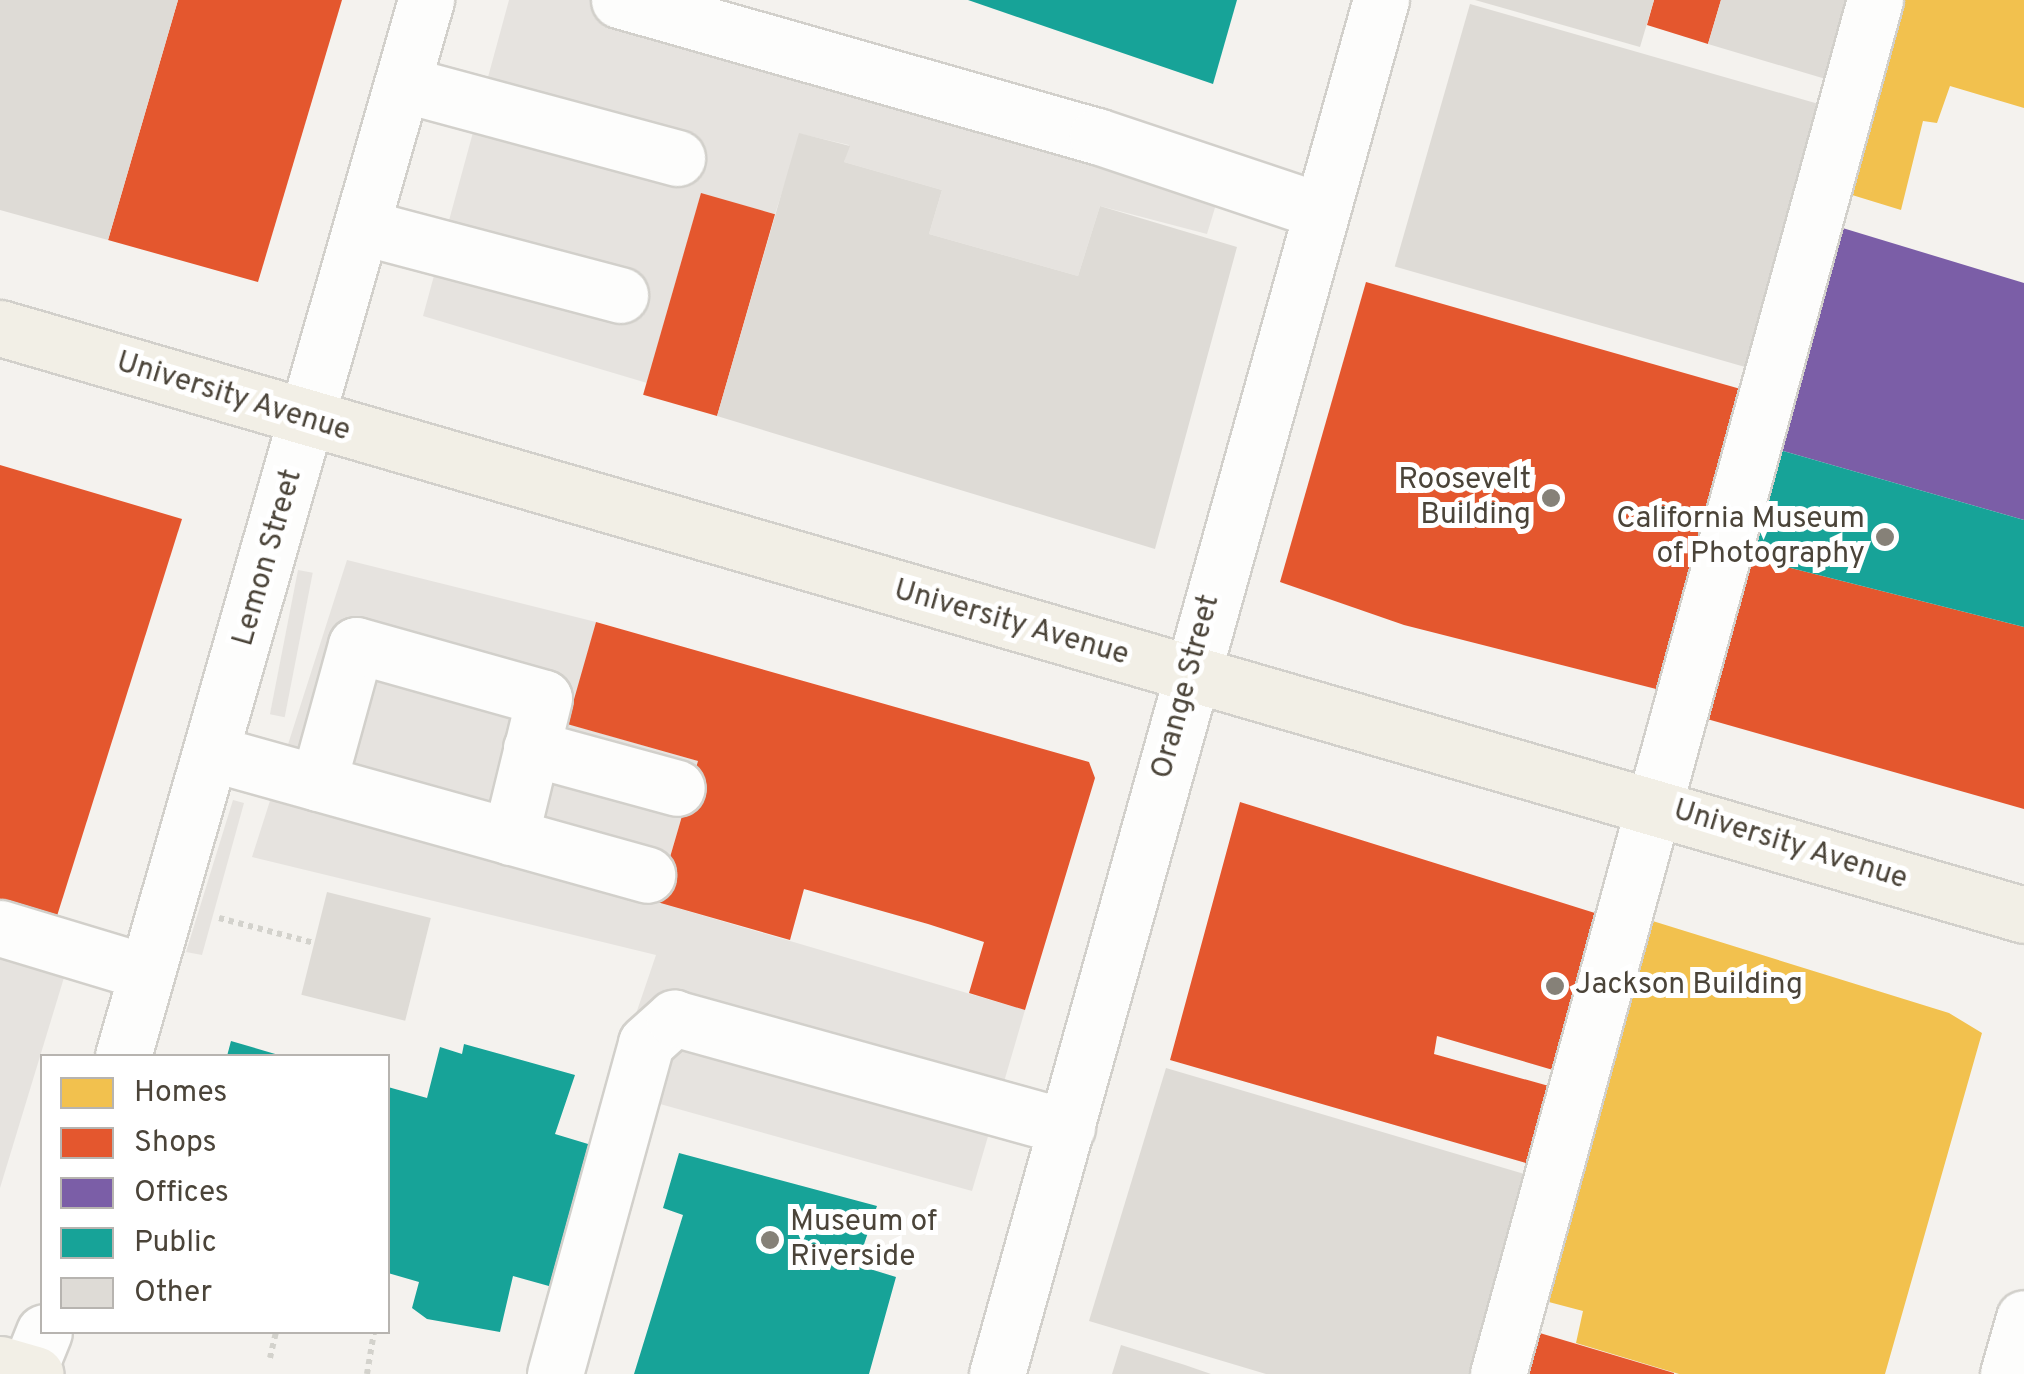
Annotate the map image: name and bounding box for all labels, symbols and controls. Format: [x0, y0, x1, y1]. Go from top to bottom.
street label: University Avenue [111, 345, 355, 451]
place label: Roosevelt Building [1398, 463, 1531, 534]
street label: Lemon Street [227, 465, 311, 651]
marker: Roosevelt Building [1540, 487, 1562, 509]
place label: California Museum of Photography [1616, 502, 1865, 572]
marker: California Museum of Photography [1874, 526, 1896, 548]
street label: University Avenue [889, 573, 1133, 675]
street label: Orange Street [1145, 591, 1229, 783]
street label: University Avenue [1668, 793, 1912, 899]
place label: Jackson Building [1575, 968, 1803, 1004]
marker: Jackson Building [1544, 975, 1566, 997]
legend [40, 1054, 390, 1334]
text: Homes [134, 1075, 227, 1112]
text: Shops [134, 1125, 217, 1162]
text: Offices [134, 1175, 229, 1212]
place label: Museum of Riverside [790, 1205, 937, 1276]
text: Public [134, 1225, 217, 1262]
marker: Museum of Riverside [759, 1229, 781, 1251]
text: Other [134, 1275, 212, 1312]

